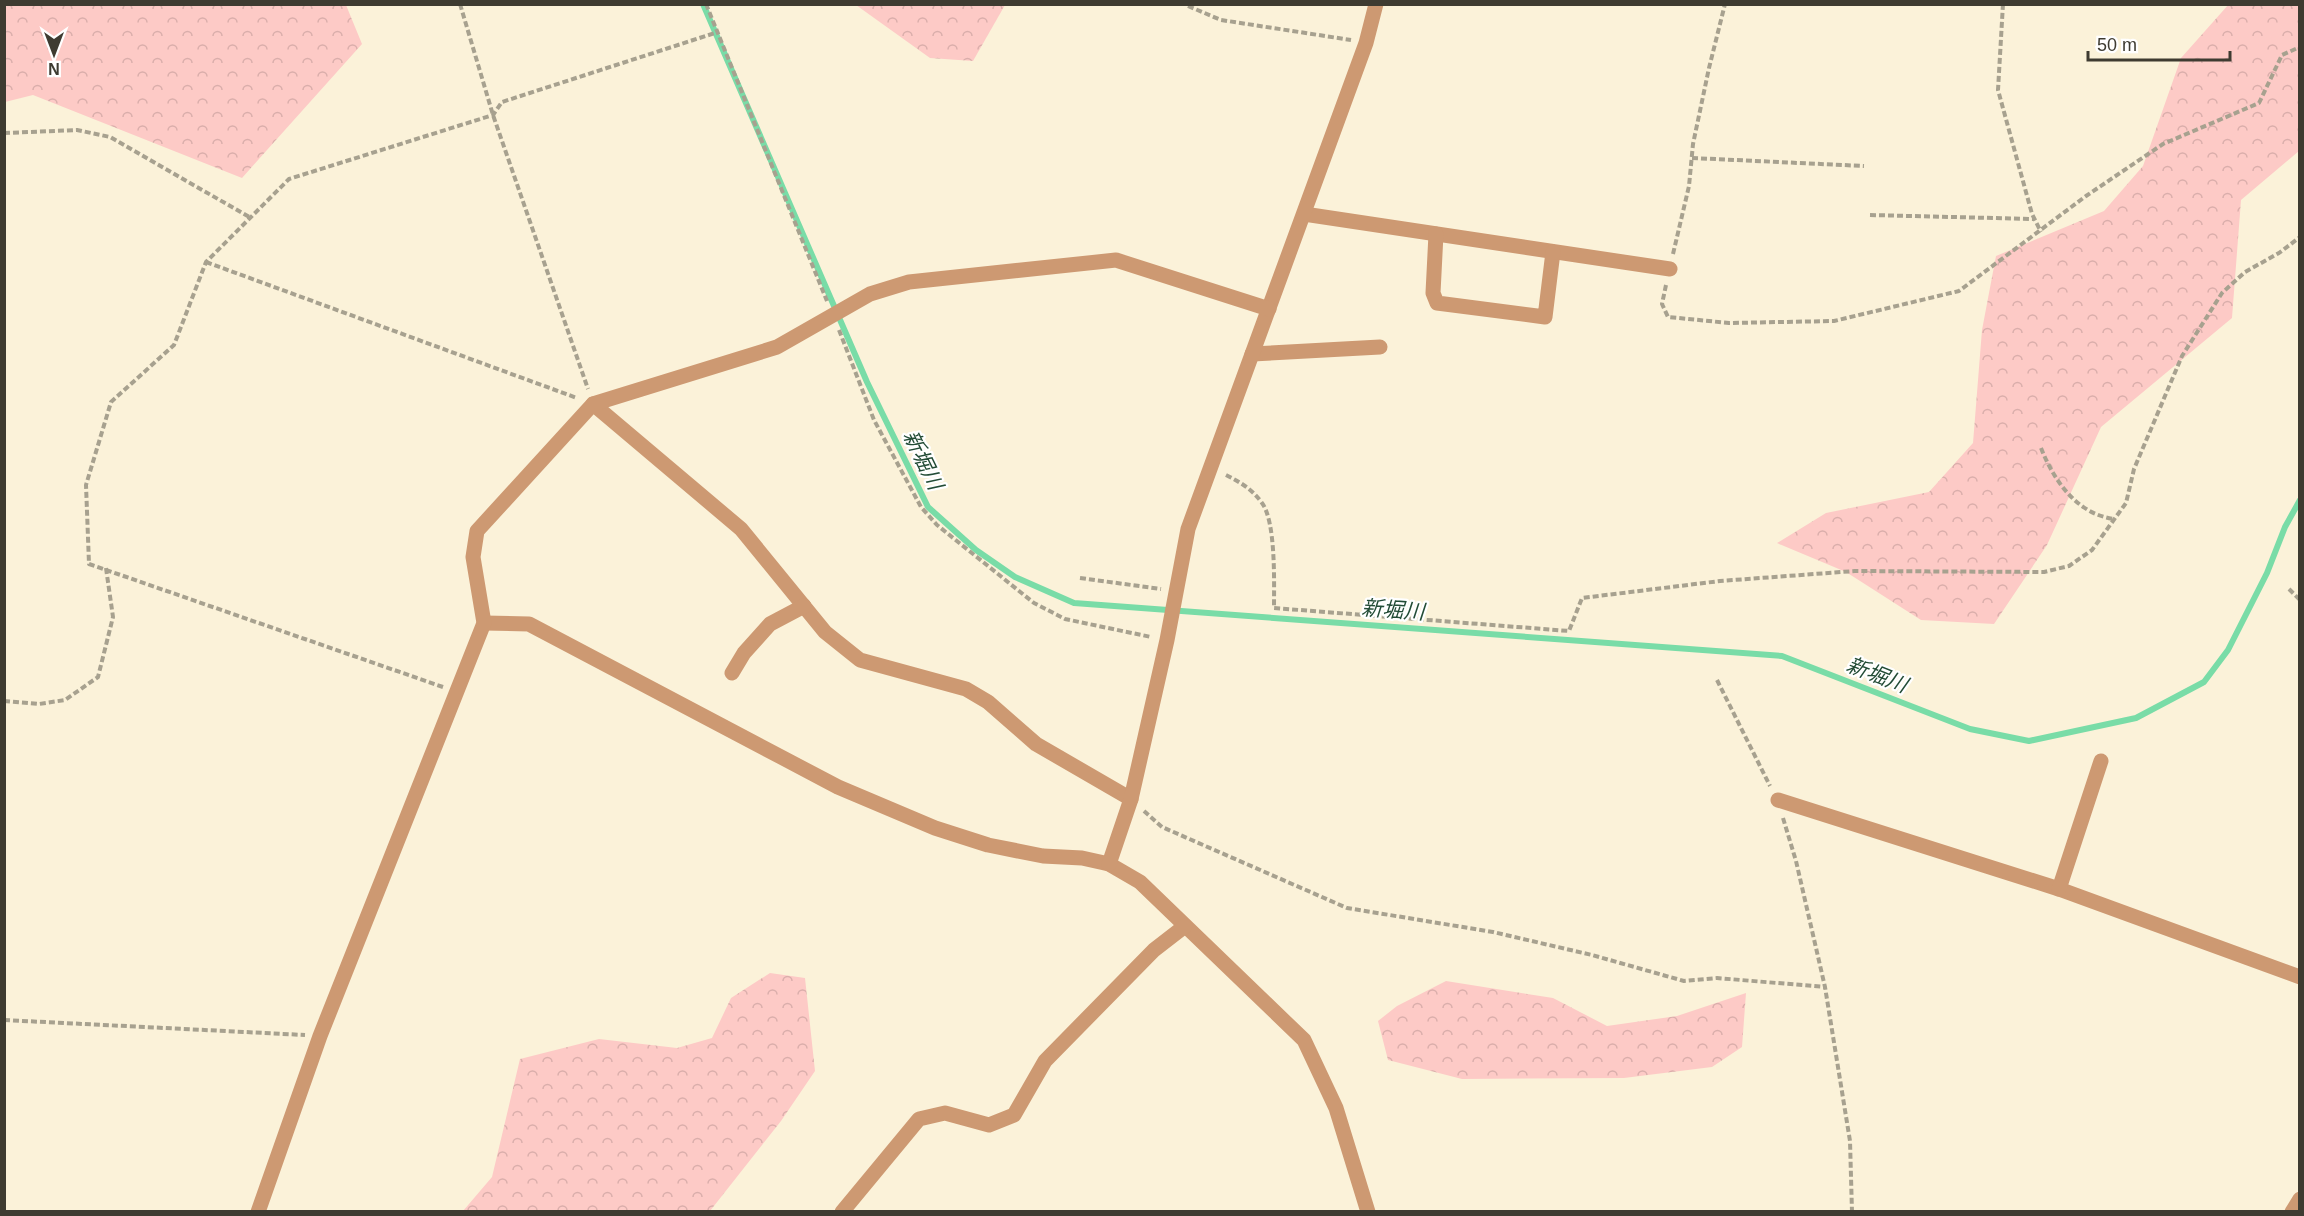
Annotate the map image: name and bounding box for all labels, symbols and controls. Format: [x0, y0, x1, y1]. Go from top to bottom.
north arrow [24, 24, 84, 84]
scale bar [2088, 24, 2230, 62]
text: 50 m [2097, 35, 2137, 55]
text: N [48, 60, 60, 77]
water label: 新堀川 [899, 426, 948, 495]
water label: 新堀川 [1361, 596, 1427, 623]
water label: 新堀川 [1844, 653, 1913, 697]

